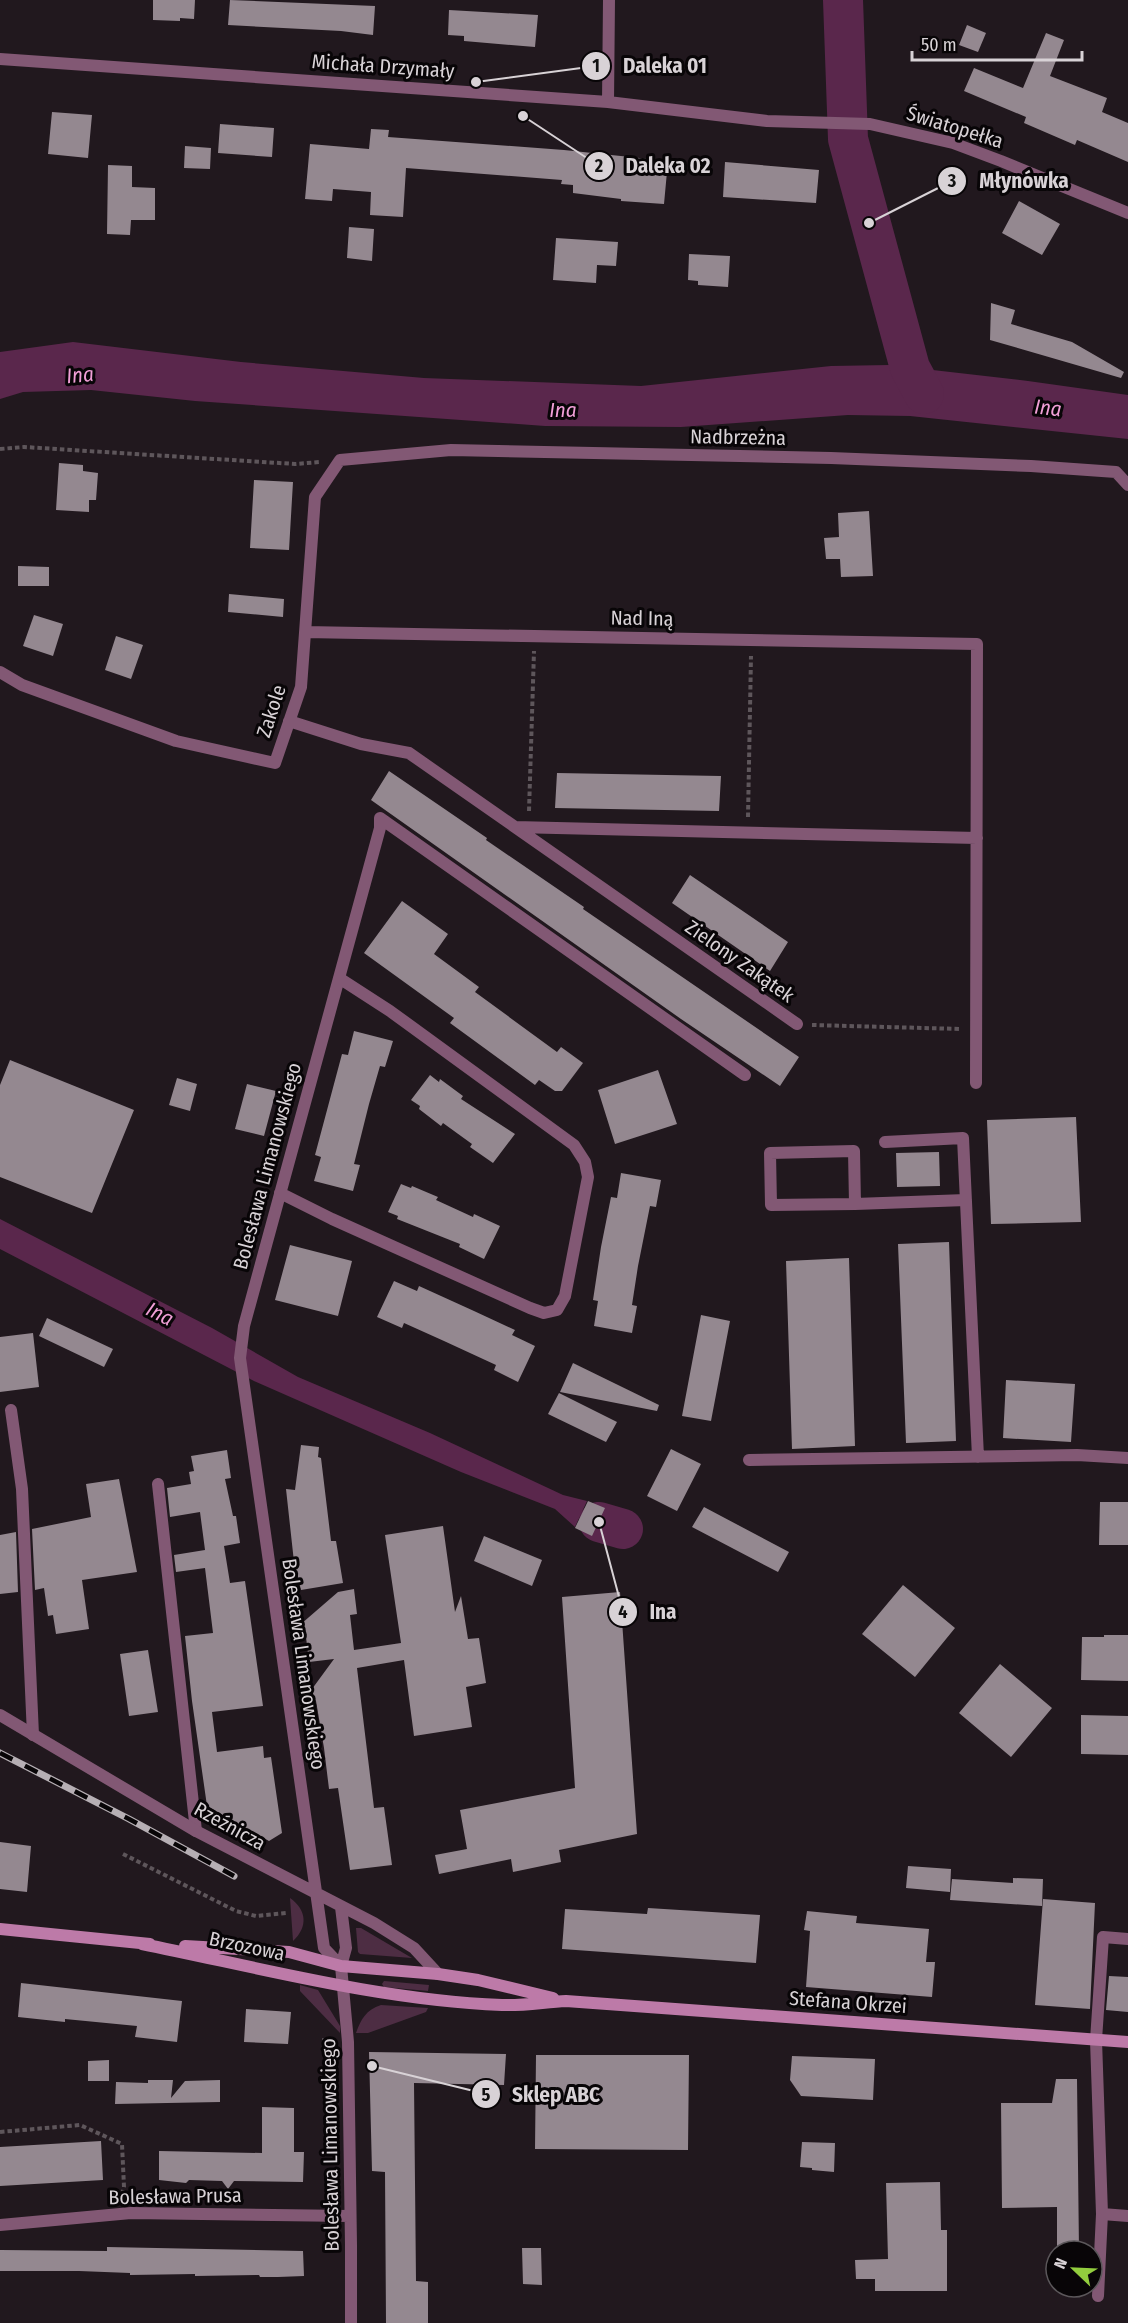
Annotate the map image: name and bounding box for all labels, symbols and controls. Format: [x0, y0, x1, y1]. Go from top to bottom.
scale bar [912, 24, 1082, 62]
text: 50 m [921, 34, 957, 56]
callout: Daleka 01 [581, 46, 719, 85]
street label: Michała Drzymały [311, 49, 455, 83]
text: Daleka 01 [623, 53, 707, 79]
text: 1 [592, 55, 600, 77]
street label: Światopełka [904, 101, 1006, 153]
callout: Daleka 02 [584, 147, 723, 186]
text: Daleka 02 [626, 153, 711, 179]
text: 2 [594, 155, 603, 177]
callout: Młynówka [937, 161, 1080, 200]
text: Młynówka [979, 168, 1069, 194]
text: 3 [947, 170, 957, 192]
water label: Ina [65, 361, 95, 389]
water label: Ina [1033, 394, 1063, 422]
water label: Ina [549, 397, 577, 423]
street label: Nadbrzeżna [690, 424, 786, 450]
street label: Nad Iną [610, 605, 674, 631]
street label: Zakole [251, 682, 291, 740]
street label: Zielony Zakątek [681, 915, 800, 1008]
street label: Bolesława Limanowskiego [228, 1060, 306, 1272]
water label: Ina [142, 1296, 178, 1332]
street label: Bolesława Limanowskiego [277, 1557, 331, 1771]
callout: Ina [608, 1593, 689, 1632]
text: Ina [649, 1599, 677, 1625]
text: 4 [618, 1601, 628, 1623]
street label: Rzeźnicza [190, 1797, 270, 1855]
street label: Brzozowa [207, 1926, 287, 1966]
street label: Stefana Okrzei [788, 1986, 908, 2018]
street label: Bolesława Limanowskiego [316, 2038, 344, 2252]
callout: Sklep ABC [471, 2075, 612, 2114]
text: Sklep ABC [512, 2082, 600, 2108]
text: 5 [482, 2084, 491, 2106]
street label: Bolesława Prusa [108, 2183, 242, 2209]
north arrow [1044, 2239, 1104, 2299]
text: N [1050, 2255, 1071, 2271]

